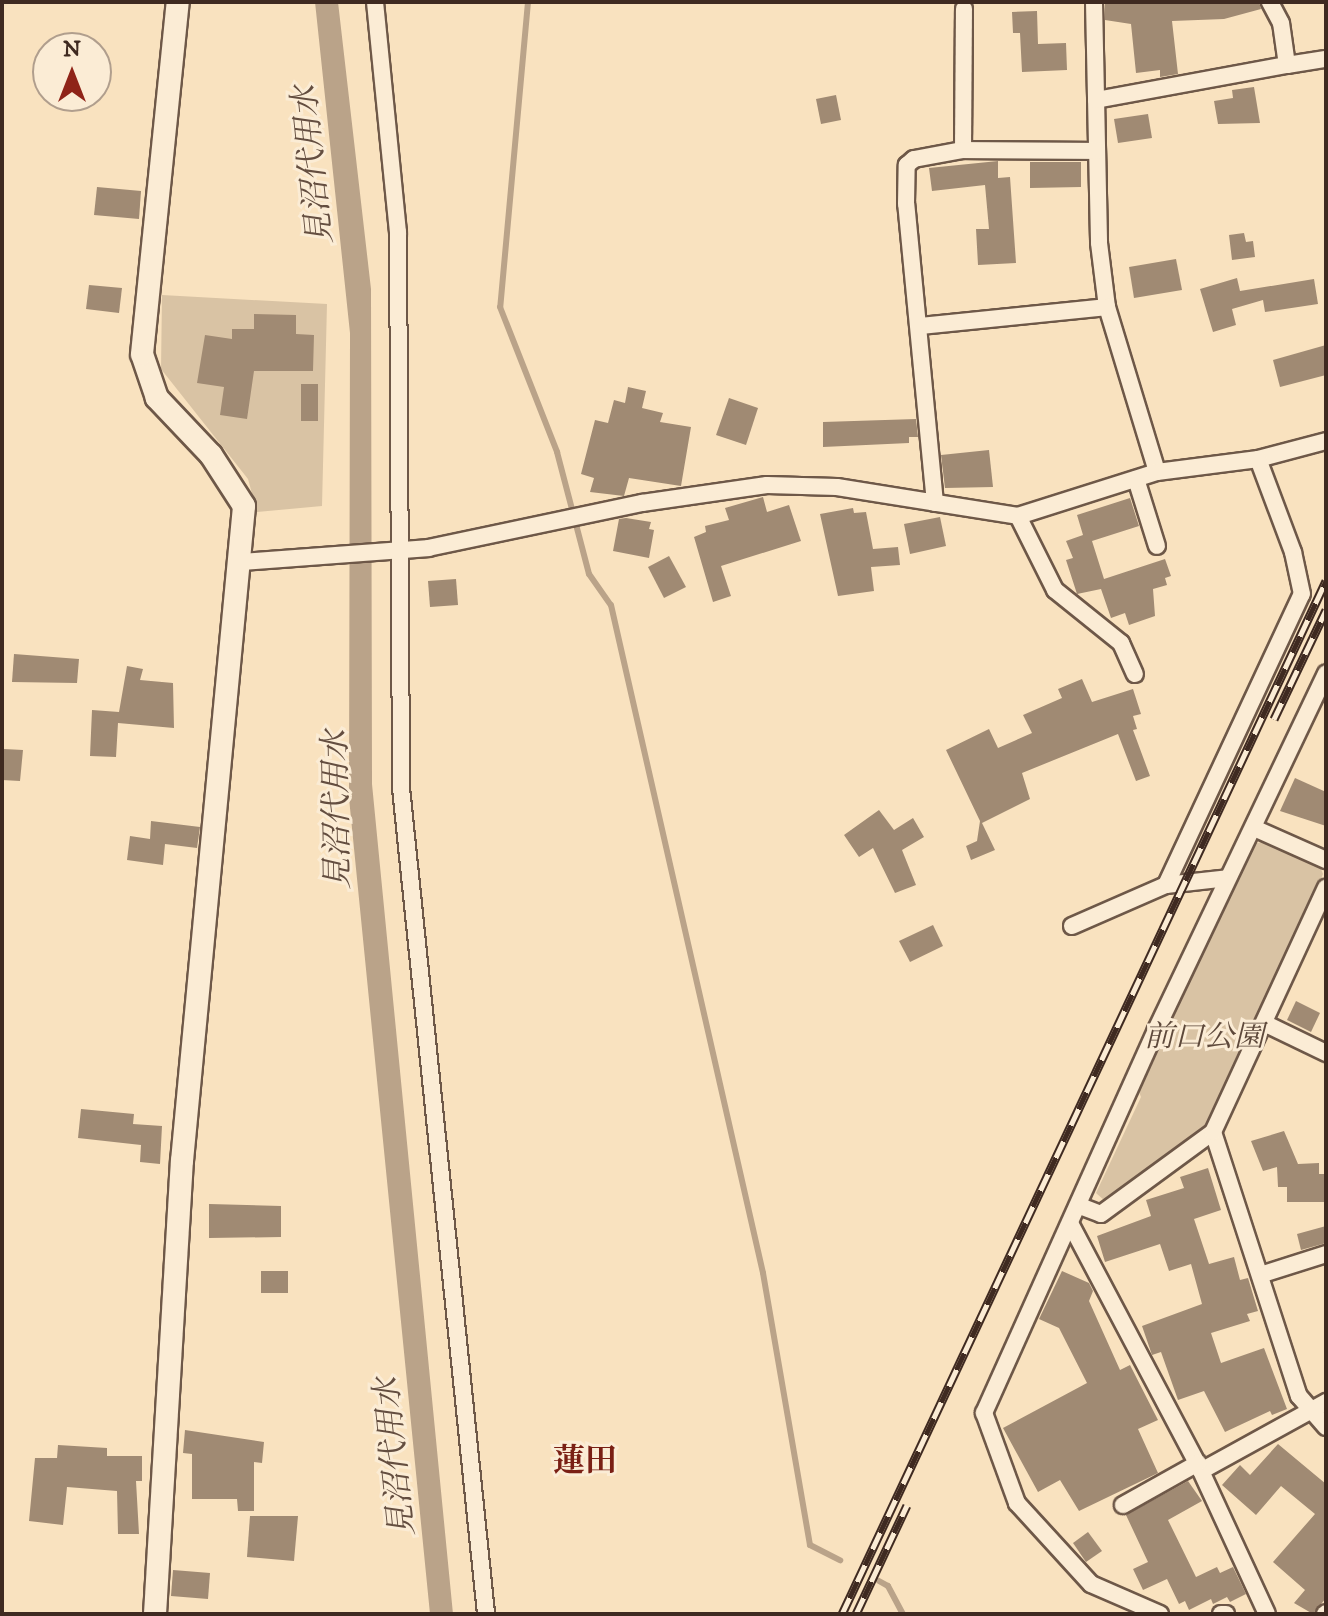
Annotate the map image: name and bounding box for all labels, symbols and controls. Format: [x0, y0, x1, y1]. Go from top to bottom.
north arrow [32, 32, 112, 112]
text: N [63, 36, 81, 63]
water label: 見沼代用水 [287, 83, 341, 247]
water label: 見沼代用水 [317, 730, 359, 890]
park label: 前口公園 [1144, 1020, 1264, 1056]
water label: 見沼代用水 [369, 1375, 423, 1539]
district label: 蓮田 [553, 1443, 617, 1481]

